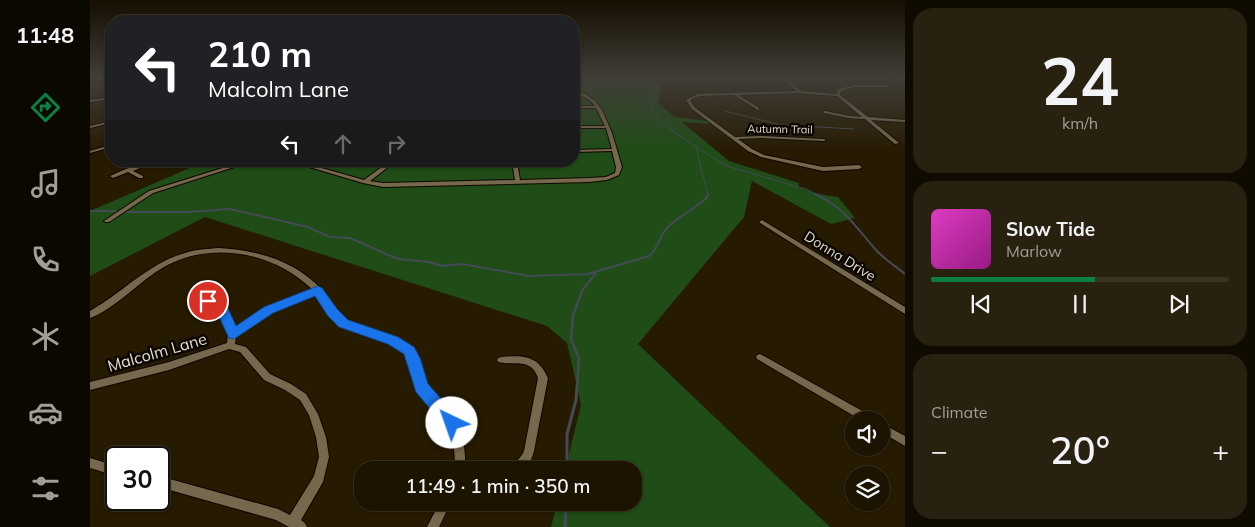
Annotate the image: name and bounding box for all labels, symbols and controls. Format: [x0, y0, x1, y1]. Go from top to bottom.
text: 11:48 [16, 21, 74, 49]
text: 210 m [208, 32, 312, 76]
icon: left [125, 35, 190, 100]
text: 24 [1041, 40, 1119, 121]
text: Malcolm Lane [208, 75, 349, 103]
icon: directions [28, 90, 63, 125]
text: km/h [1062, 113, 1098, 133]
street label: Autumn Trail [747, 121, 813, 137]
icon: left [276, 130, 304, 158]
icon: ahead [329, 130, 357, 158]
icon: right [382, 130, 410, 158]
icon: music [28, 166, 63, 201]
text: Slow Tide [1006, 217, 1095, 241]
street label: Donna Drive [801, 227, 879, 285]
text: Marlow [1006, 241, 1062, 261]
icon: phone [28, 242, 63, 277]
pin [187, 280, 229, 322]
icon: arrive [194, 287, 222, 315]
icon: previous [967, 290, 995, 318]
icon: pause [1066, 290, 1094, 318]
icon: next [1165, 290, 1193, 318]
icon: climate [28, 319, 63, 354]
street label: Malcolm Lane [105, 328, 209, 376]
icon: car [28, 395, 63, 430]
position arrow [425, 396, 477, 448]
text: Climate [931, 402, 987, 422]
map controls [845, 411, 890, 511]
button: sound [845, 411, 890, 456]
text: 20° [1050, 426, 1110, 474]
text: − [931, 433, 948, 468]
text: + [1212, 433, 1229, 468]
speed limit sign: 30 [105, 446, 170, 511]
button: layers [845, 466, 890, 511]
icon: filters [28, 471, 63, 506]
text: 11:49 · 1 min · 350 m [405, 474, 591, 498]

